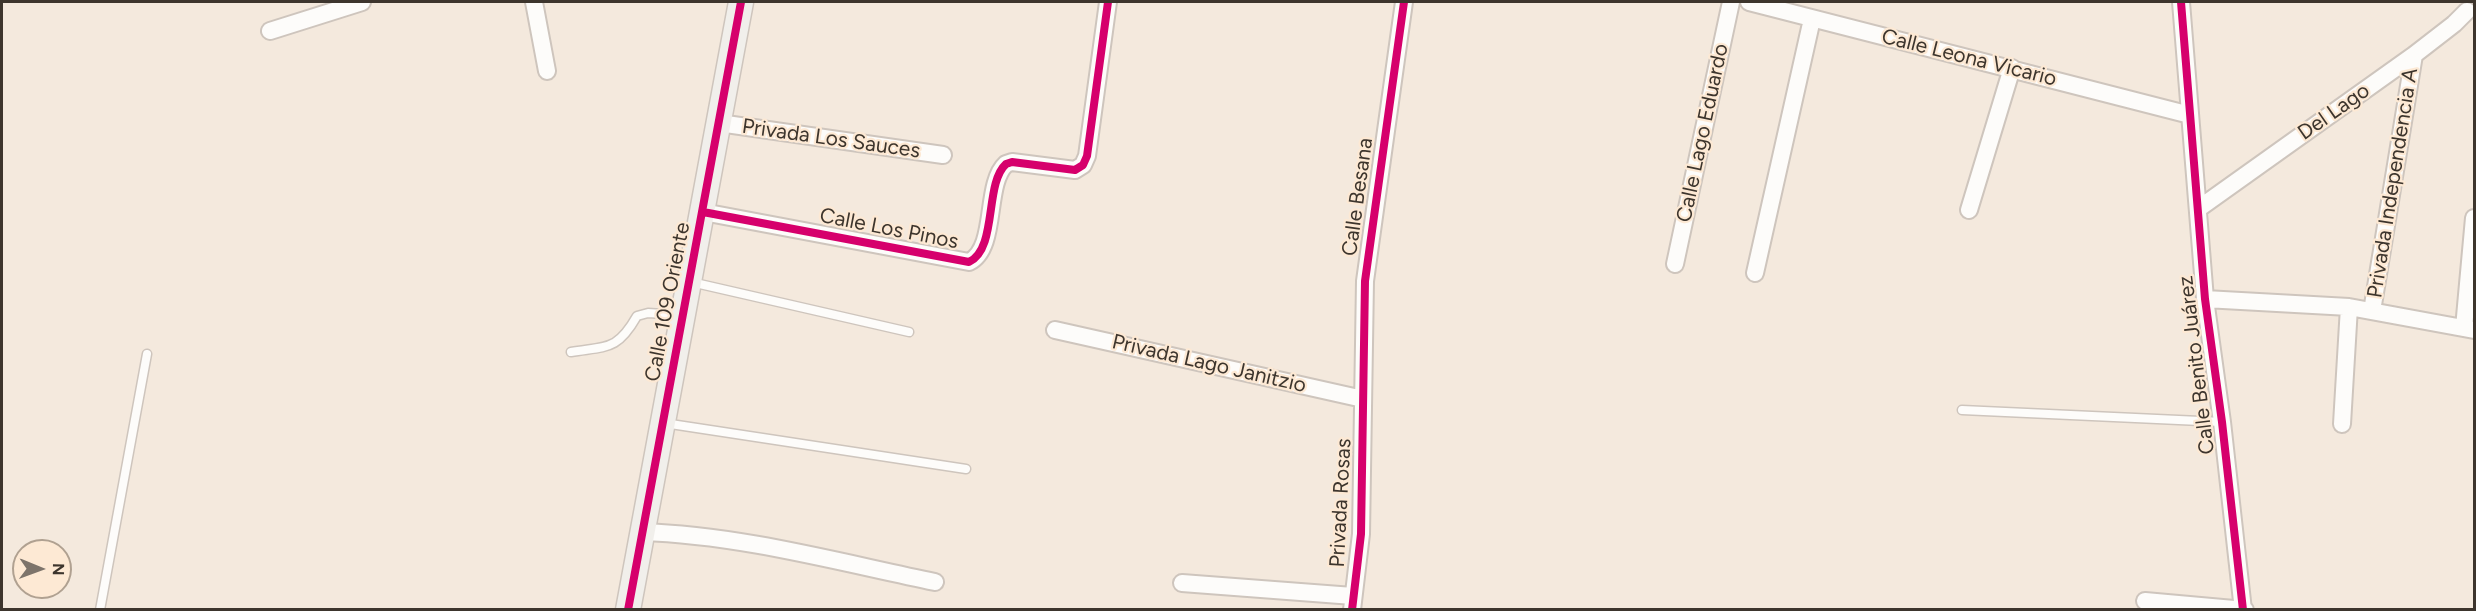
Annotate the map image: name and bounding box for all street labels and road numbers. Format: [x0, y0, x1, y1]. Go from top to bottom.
street label: Calle Leona Vicario [1879, 24, 2059, 92]
street label: Calle Lago Eduardo [1672, 41, 1734, 225]
street label: Privada Independencia A [2362, 66, 2424, 300]
street label: Del Lago [2293, 78, 2375, 146]
street label: Privada Los Sauces [740, 114, 922, 164]
street label: Calle Besana [1337, 136, 1379, 258]
street label: Calle Los Pinos [818, 203, 960, 255]
street label: Calle 109 Oriente [640, 220, 696, 384]
street label: Calle Benito Juárez [2174, 274, 2220, 456]
street label: Privada Lago Janitzio [1110, 329, 1308, 399]
street label: Privada Rosas [1325, 438, 1357, 568]

